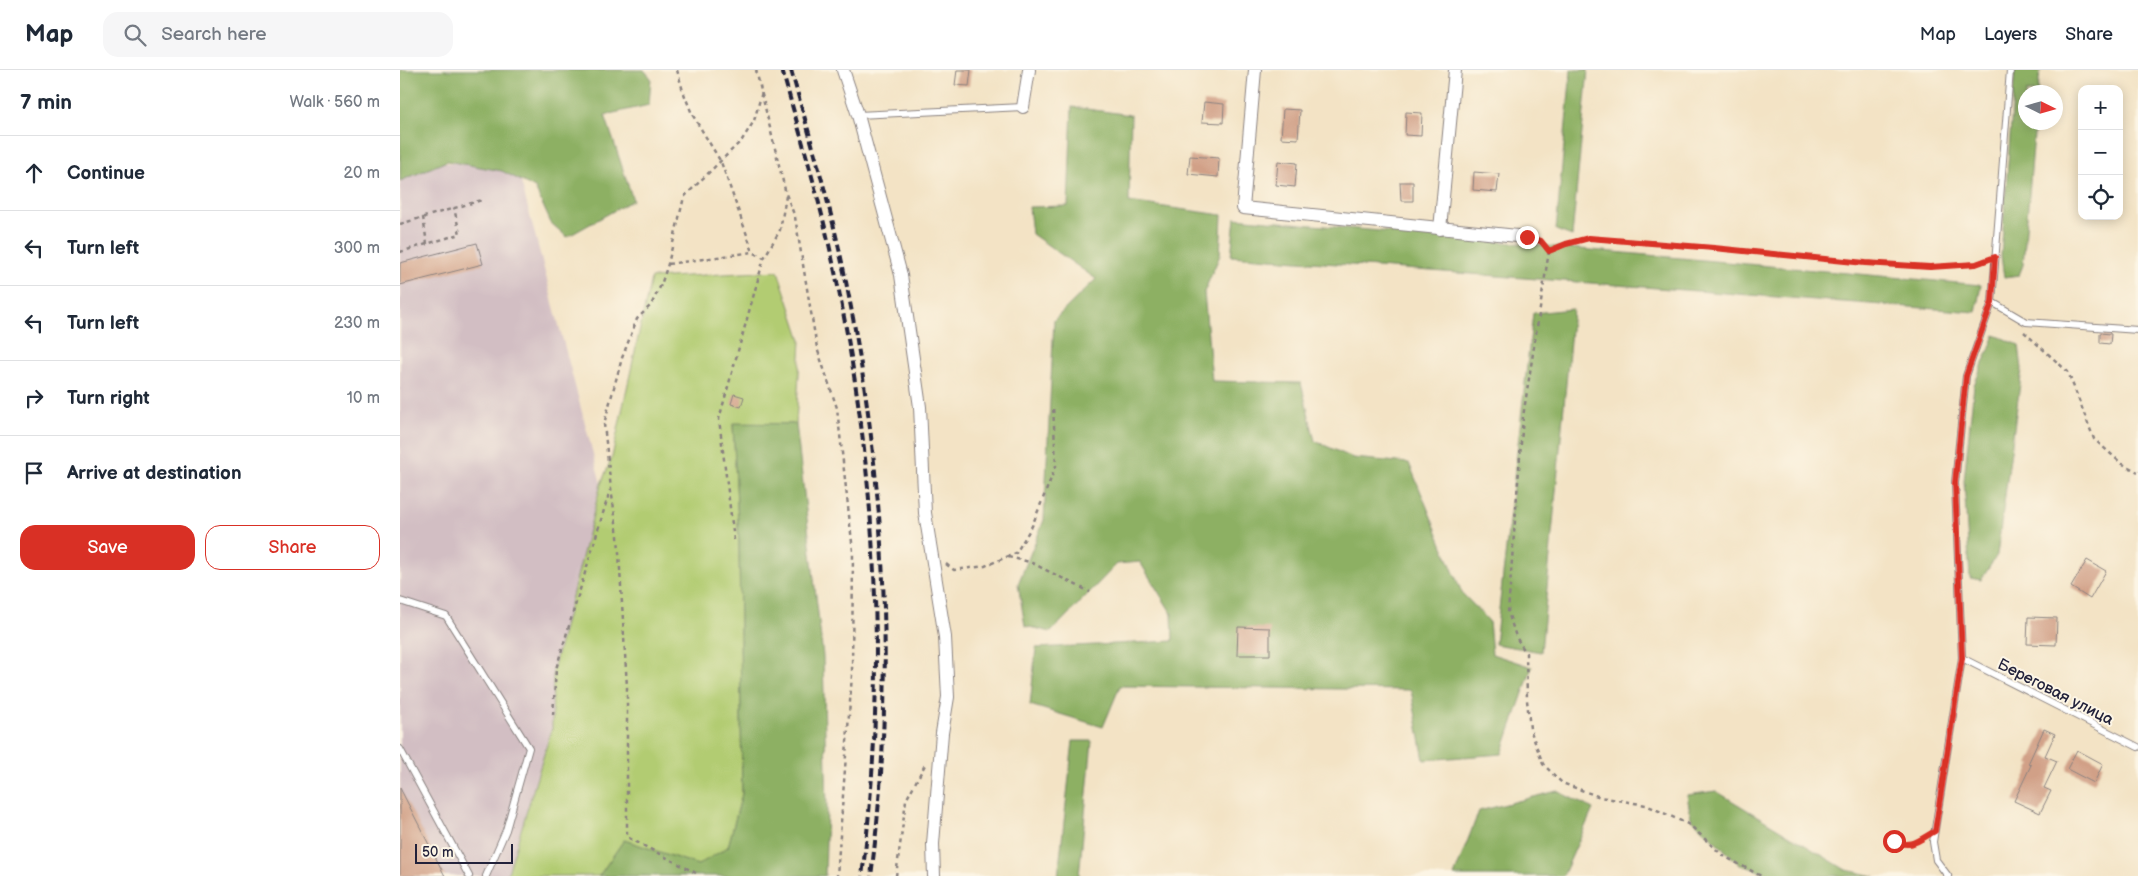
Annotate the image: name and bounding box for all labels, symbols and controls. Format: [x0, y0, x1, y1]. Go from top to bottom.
search box [103, 12, 453, 57]
text: Map [25, 20, 73, 49]
icon: search [121, 21, 149, 49]
text: Search here [161, 23, 267, 46]
text: Map [1920, 24, 1956, 45]
text: Layers [1984, 24, 2037, 45]
text: Share [2065, 24, 2113, 45]
north arrow [2018, 85, 2063, 130]
map controls [2078, 85, 2123, 220]
button: + [2078, 85, 2123, 130]
text: 7 min [20, 90, 72, 115]
text: Walk · 560 m [290, 93, 380, 112]
button: − [2078, 130, 2123, 175]
icon: ahead [20, 159, 48, 187]
text: Continue [67, 162, 145, 185]
text: 20 m [344, 164, 380, 183]
button: locate [2078, 175, 2123, 220]
route end [1516, 226, 1539, 249]
icon: left [20, 234, 48, 262]
text: Turn left [67, 237, 139, 260]
text: 300 m [334, 239, 380, 258]
icon: left [20, 309, 48, 337]
text: Turn left [67, 312, 139, 335]
text: 230 m [334, 314, 380, 333]
icon: right [20, 384, 48, 412]
text: Turn right [67, 387, 150, 410]
text: 10 m [347, 389, 380, 408]
icon: arrive [20, 459, 48, 487]
text: Arrive at destination [67, 462, 242, 485]
button: Save [20, 525, 195, 570]
button: Share [205, 525, 380, 570]
street label: Береговая улица [1994, 655, 2117, 730]
route start [1883, 830, 1906, 853]
scale bar [415, 841, 512, 864]
text: 50 m [422, 844, 454, 861]

